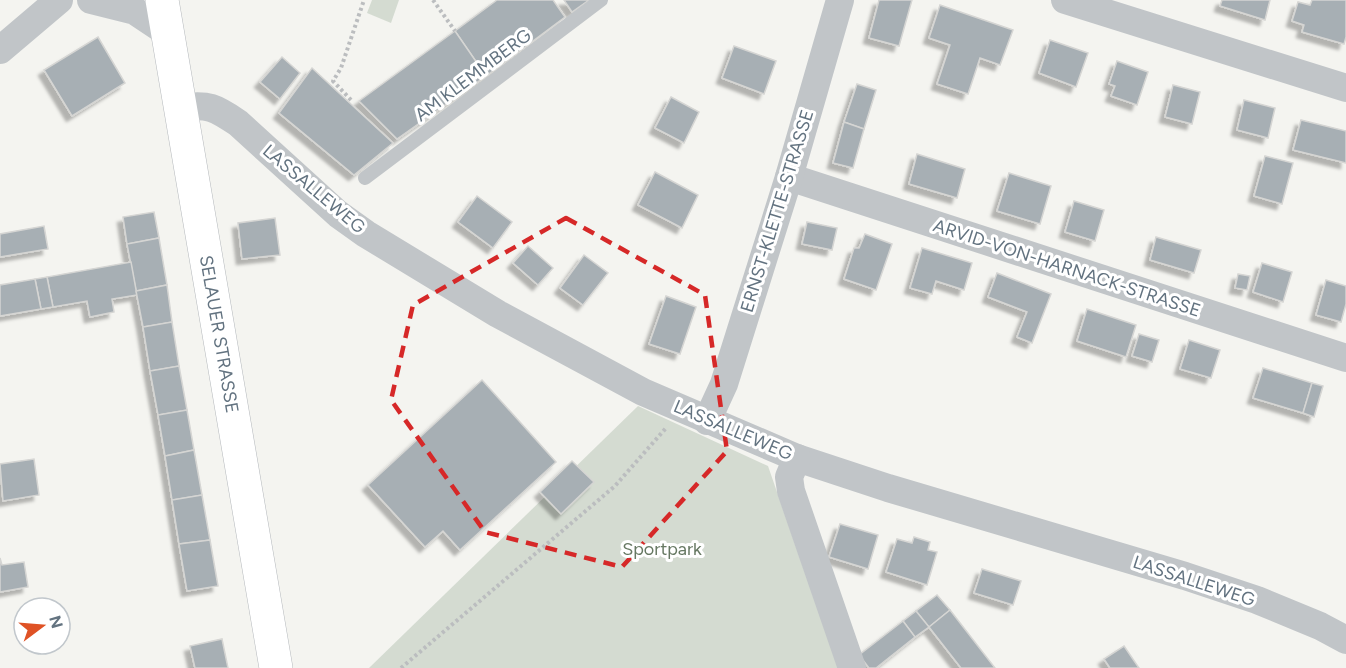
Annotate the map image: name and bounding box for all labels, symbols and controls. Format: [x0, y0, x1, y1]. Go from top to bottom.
street label: AM KLEMMBERG [411, 24, 536, 126]
street label: ERNST-KLETTE-STRASSE [736, 107, 818, 315]
street label: LASSALLEWEG [258, 140, 370, 238]
street label: ARVID-VON-HARNACK-STRASSE [930, 214, 1204, 322]
street label: SELAUER STRASSE [195, 254, 243, 415]
street label: LASSALLEWEG [670, 395, 796, 465]
park label: Sportpark [622, 538, 702, 560]
street label: LASSALLEWEG [1130, 551, 1258, 611]
north arrow [12, 596, 72, 656]
text: N [45, 613, 67, 631]

